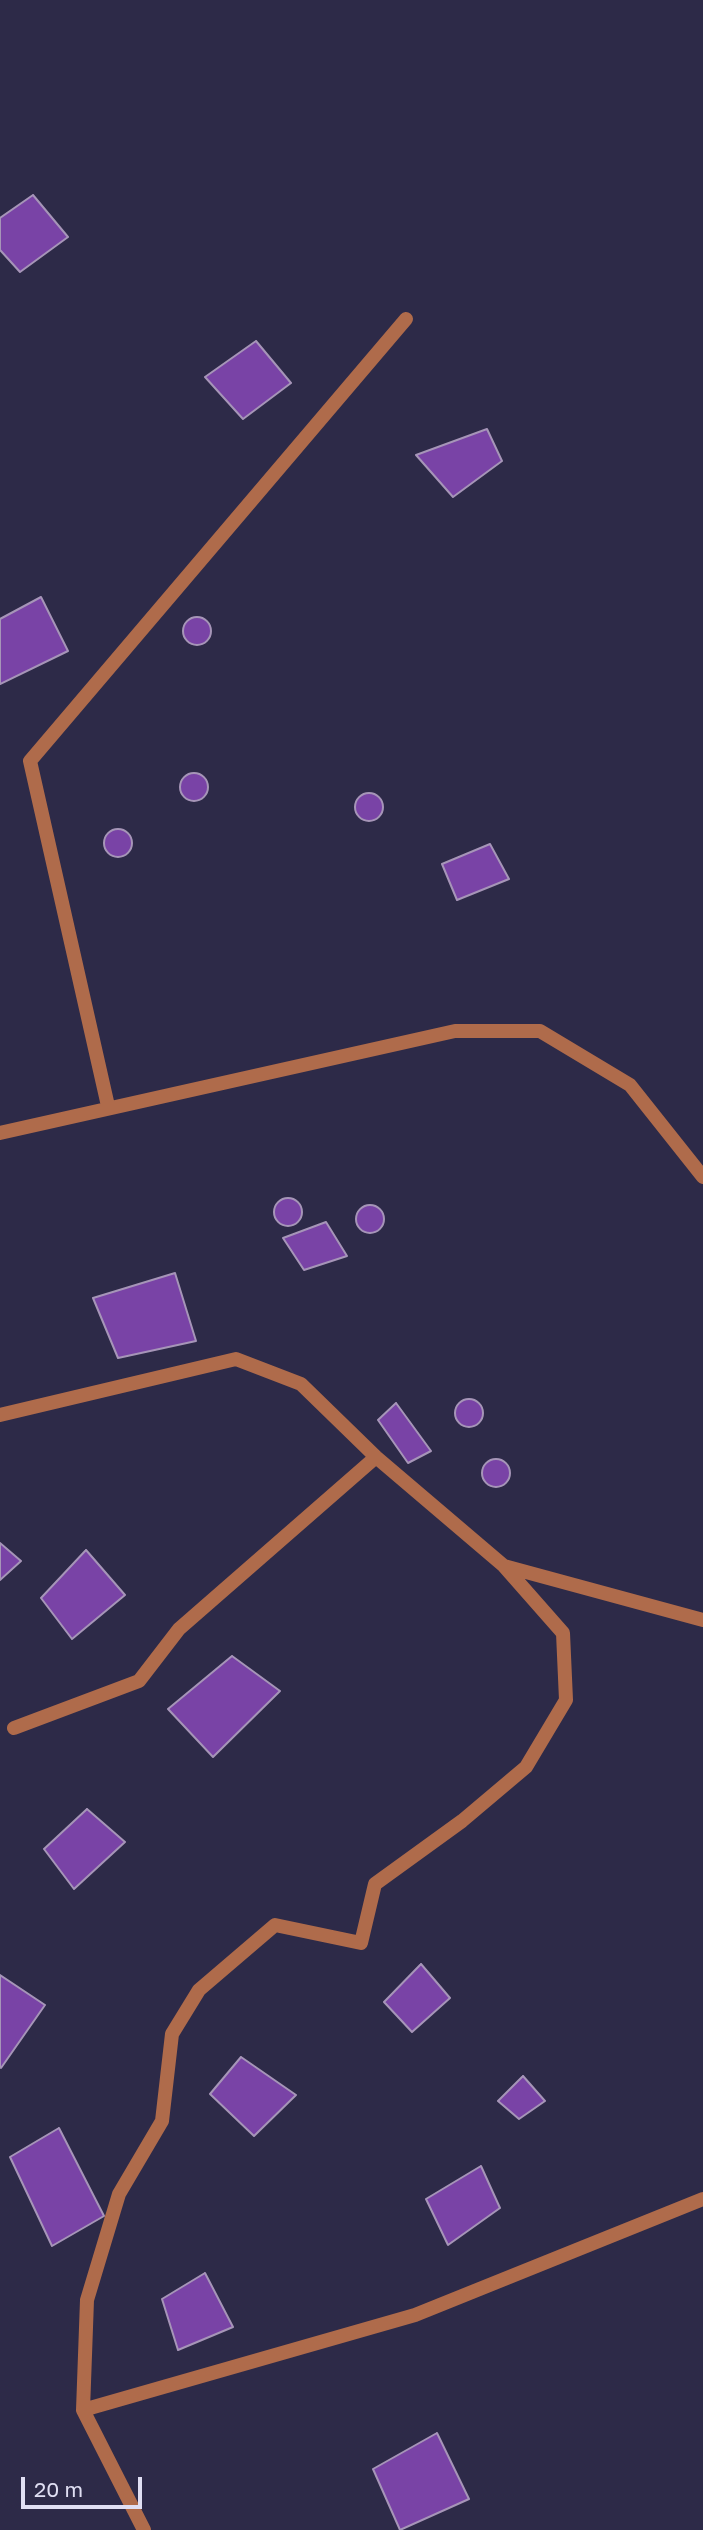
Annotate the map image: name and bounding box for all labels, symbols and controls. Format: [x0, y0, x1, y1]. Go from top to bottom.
scale bar [24, 2464, 145, 2508]
text: 20 m [34, 2476, 83, 2502]

